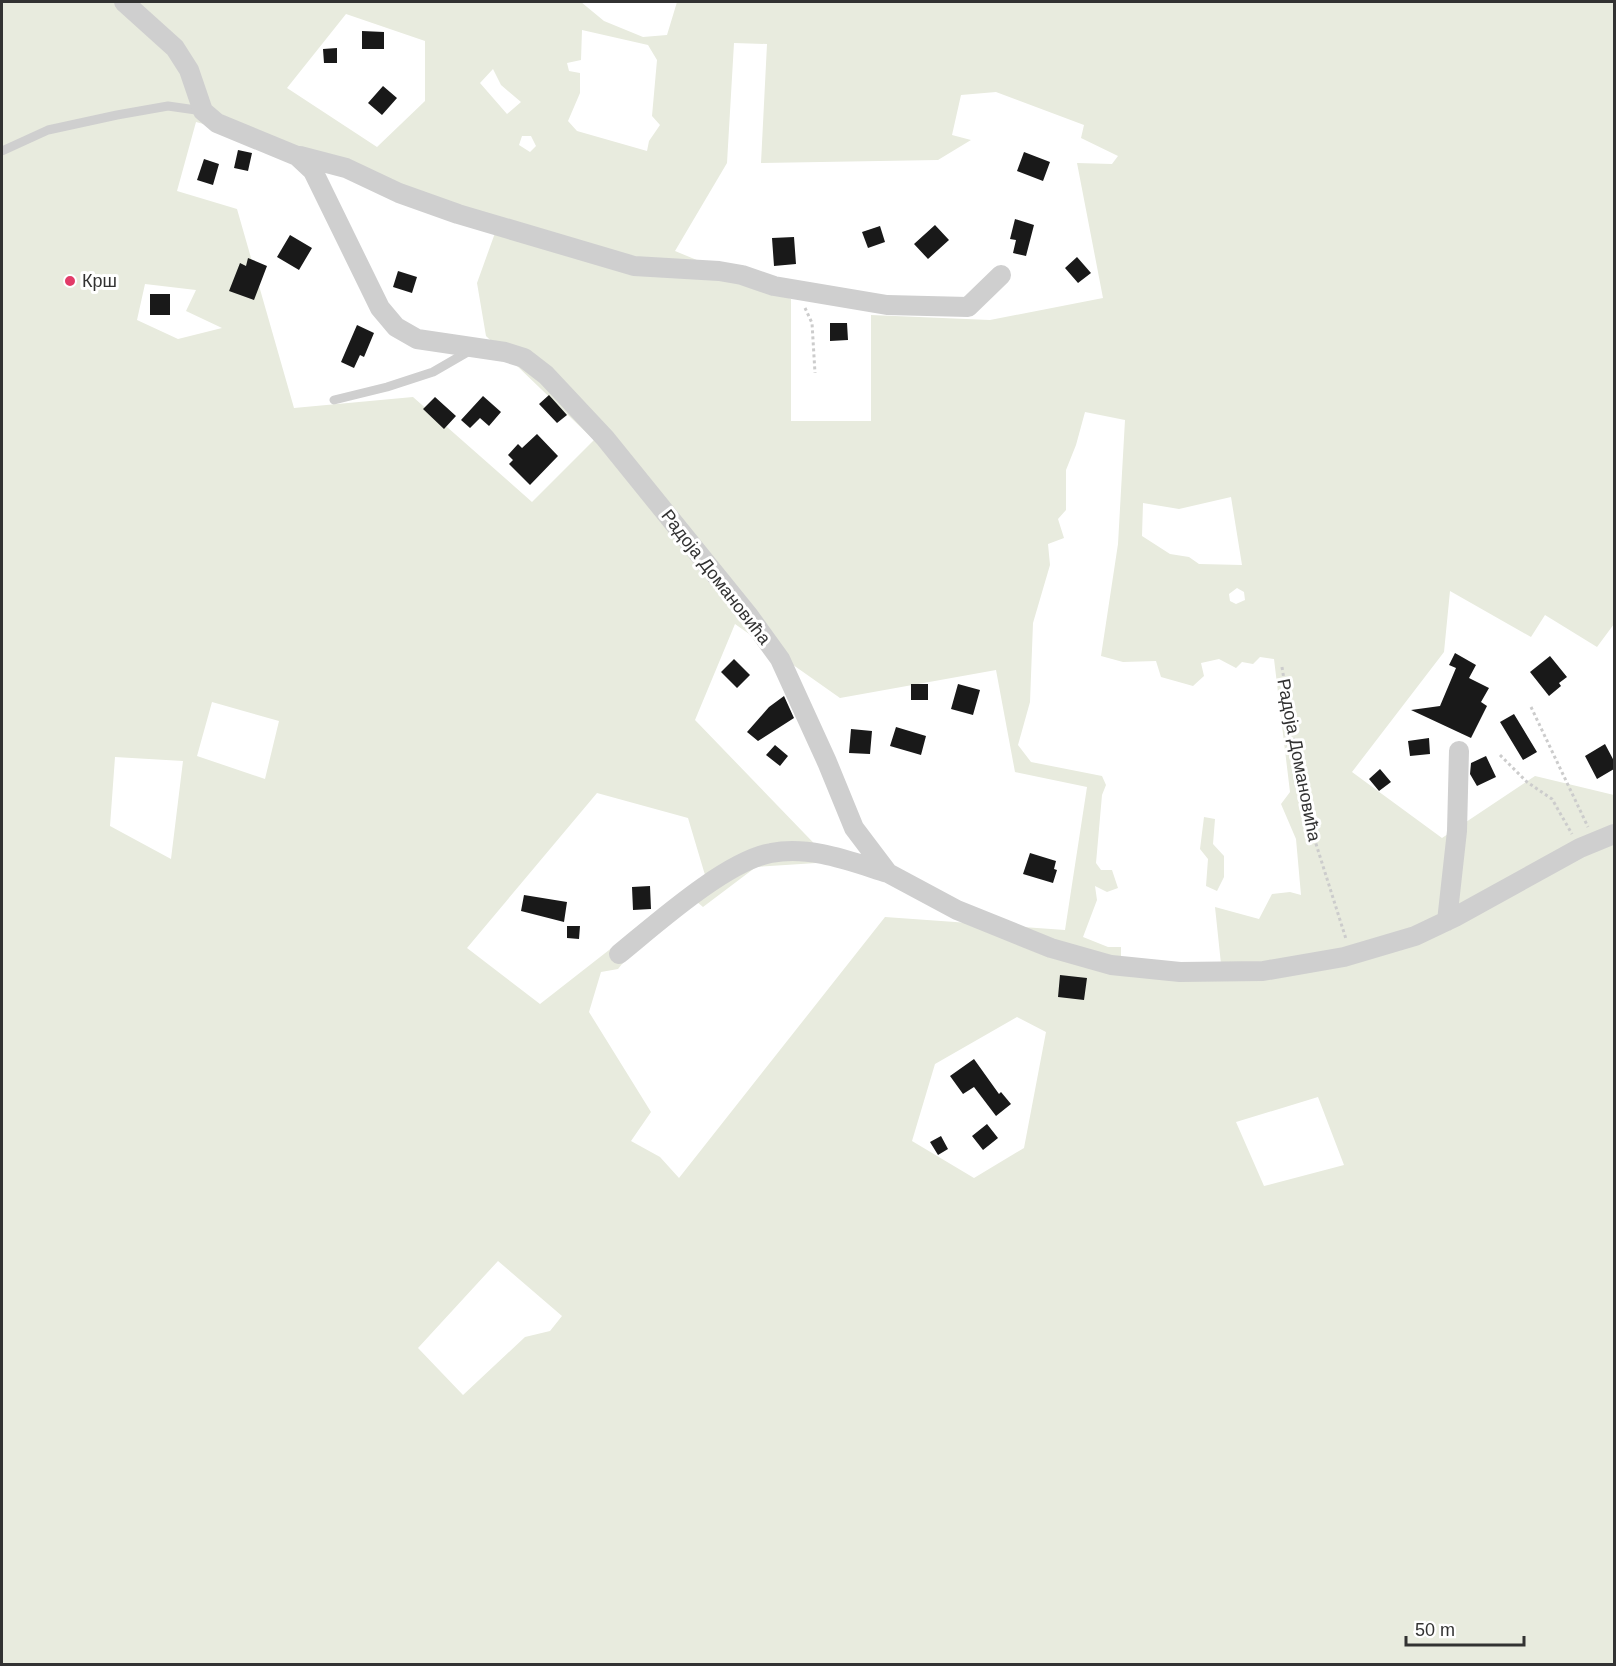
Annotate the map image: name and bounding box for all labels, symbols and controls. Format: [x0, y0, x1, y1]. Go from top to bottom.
place label: Крш [82, 271, 117, 291]
marker: Крш [63, 274, 77, 288]
street label: Радоја Домановића [657, 506, 775, 649]
street label: Радоја Домановића [1273, 677, 1325, 844]
scale bar [1406, 1609, 1524, 1647]
text: 50 m [1415, 1620, 1455, 1640]

